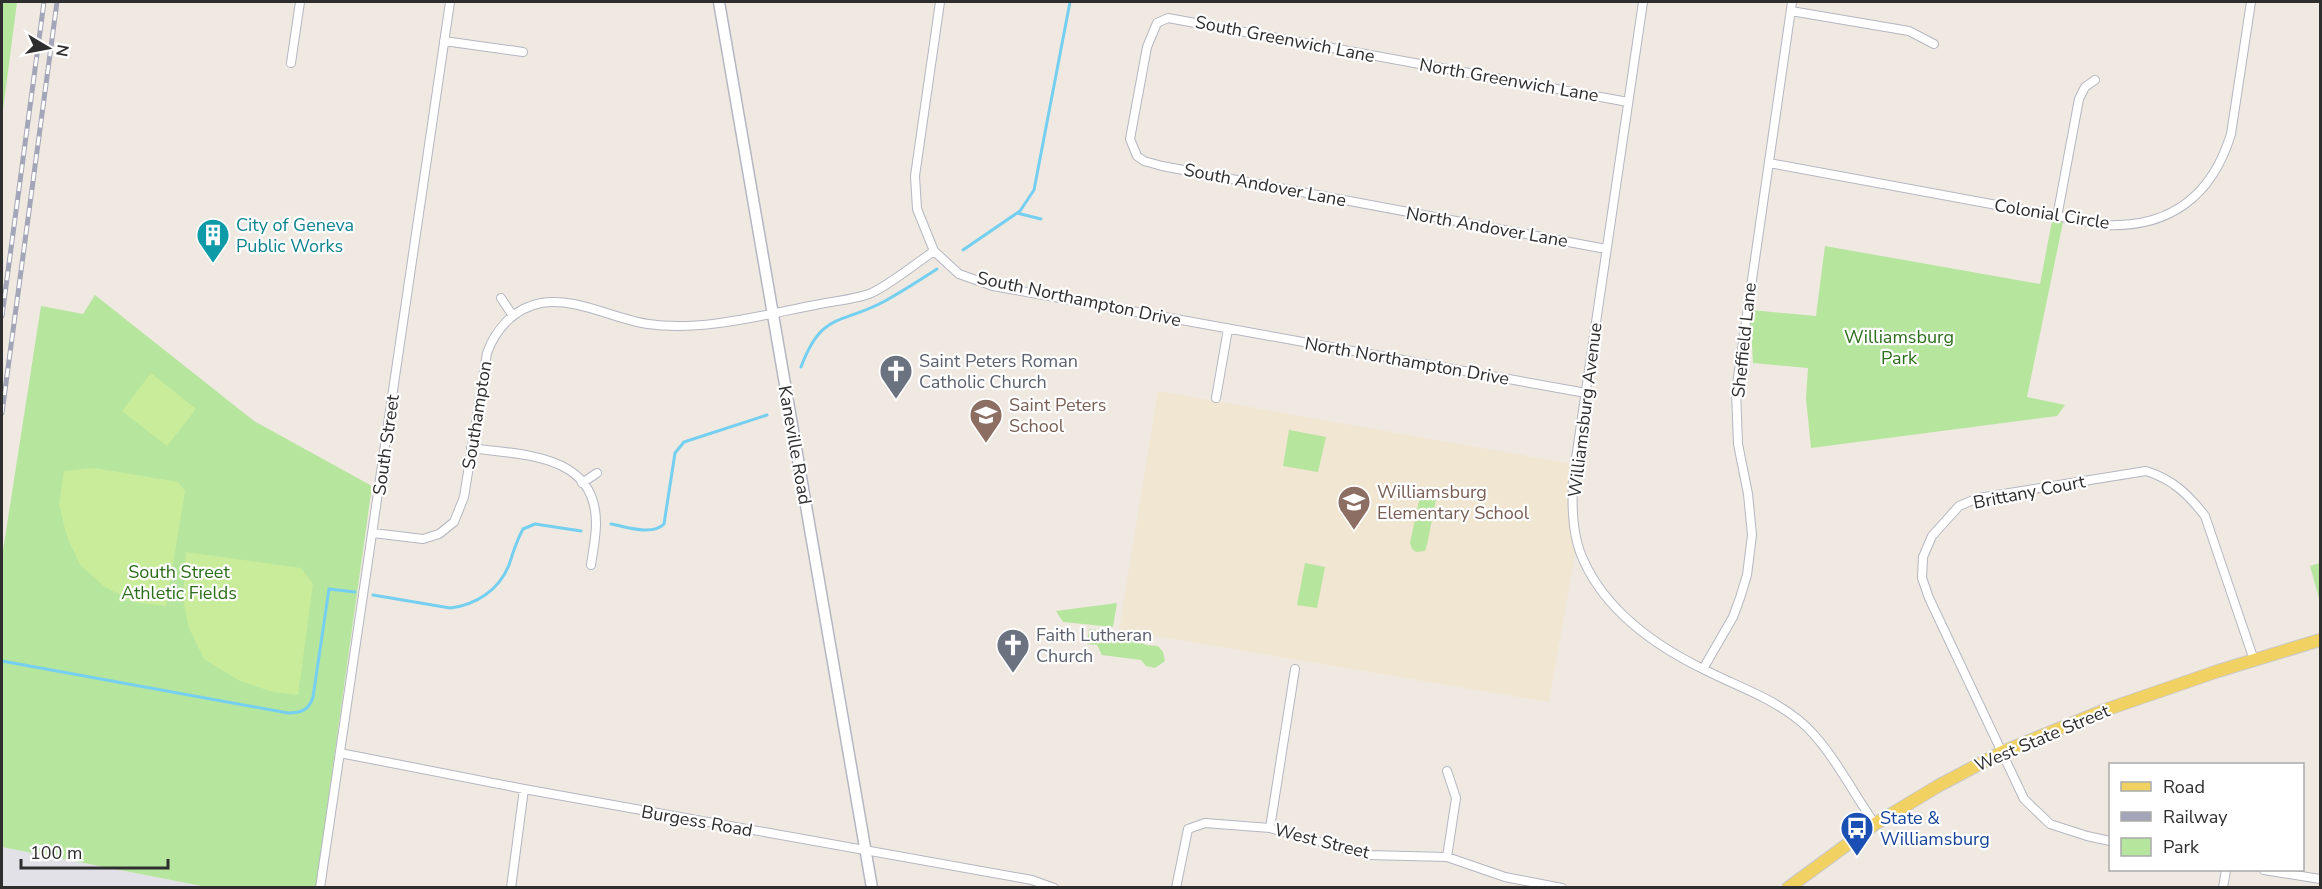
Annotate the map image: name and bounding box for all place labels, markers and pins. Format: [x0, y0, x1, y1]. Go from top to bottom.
place label: City of Geneva Public Works [236, 213, 354, 258]
building icon: City of Geneva Public Works [195, 217, 231, 264]
place label: Saint Peters Roman Catholic Church [919, 349, 1078, 394]
church icon: Saint Peters Roman Catholic Church [878, 353, 914, 400]
place label: Saint Peters School [1009, 393, 1106, 438]
school or university icon: Saint Peters School [968, 397, 1004, 444]
place label: Williamsburg Elementary School [1377, 480, 1530, 525]
school or university icon: Williamsburg Elementary School [1336, 484, 1372, 531]
place label: Faith Lutheran Church [1036, 623, 1152, 668]
church icon: Faith Lutheran Church [995, 627, 1031, 674]
place label: State & Williamsburg [1880, 806, 1990, 851]
bus stop icon: State & Williamsburg [1839, 810, 1875, 857]

